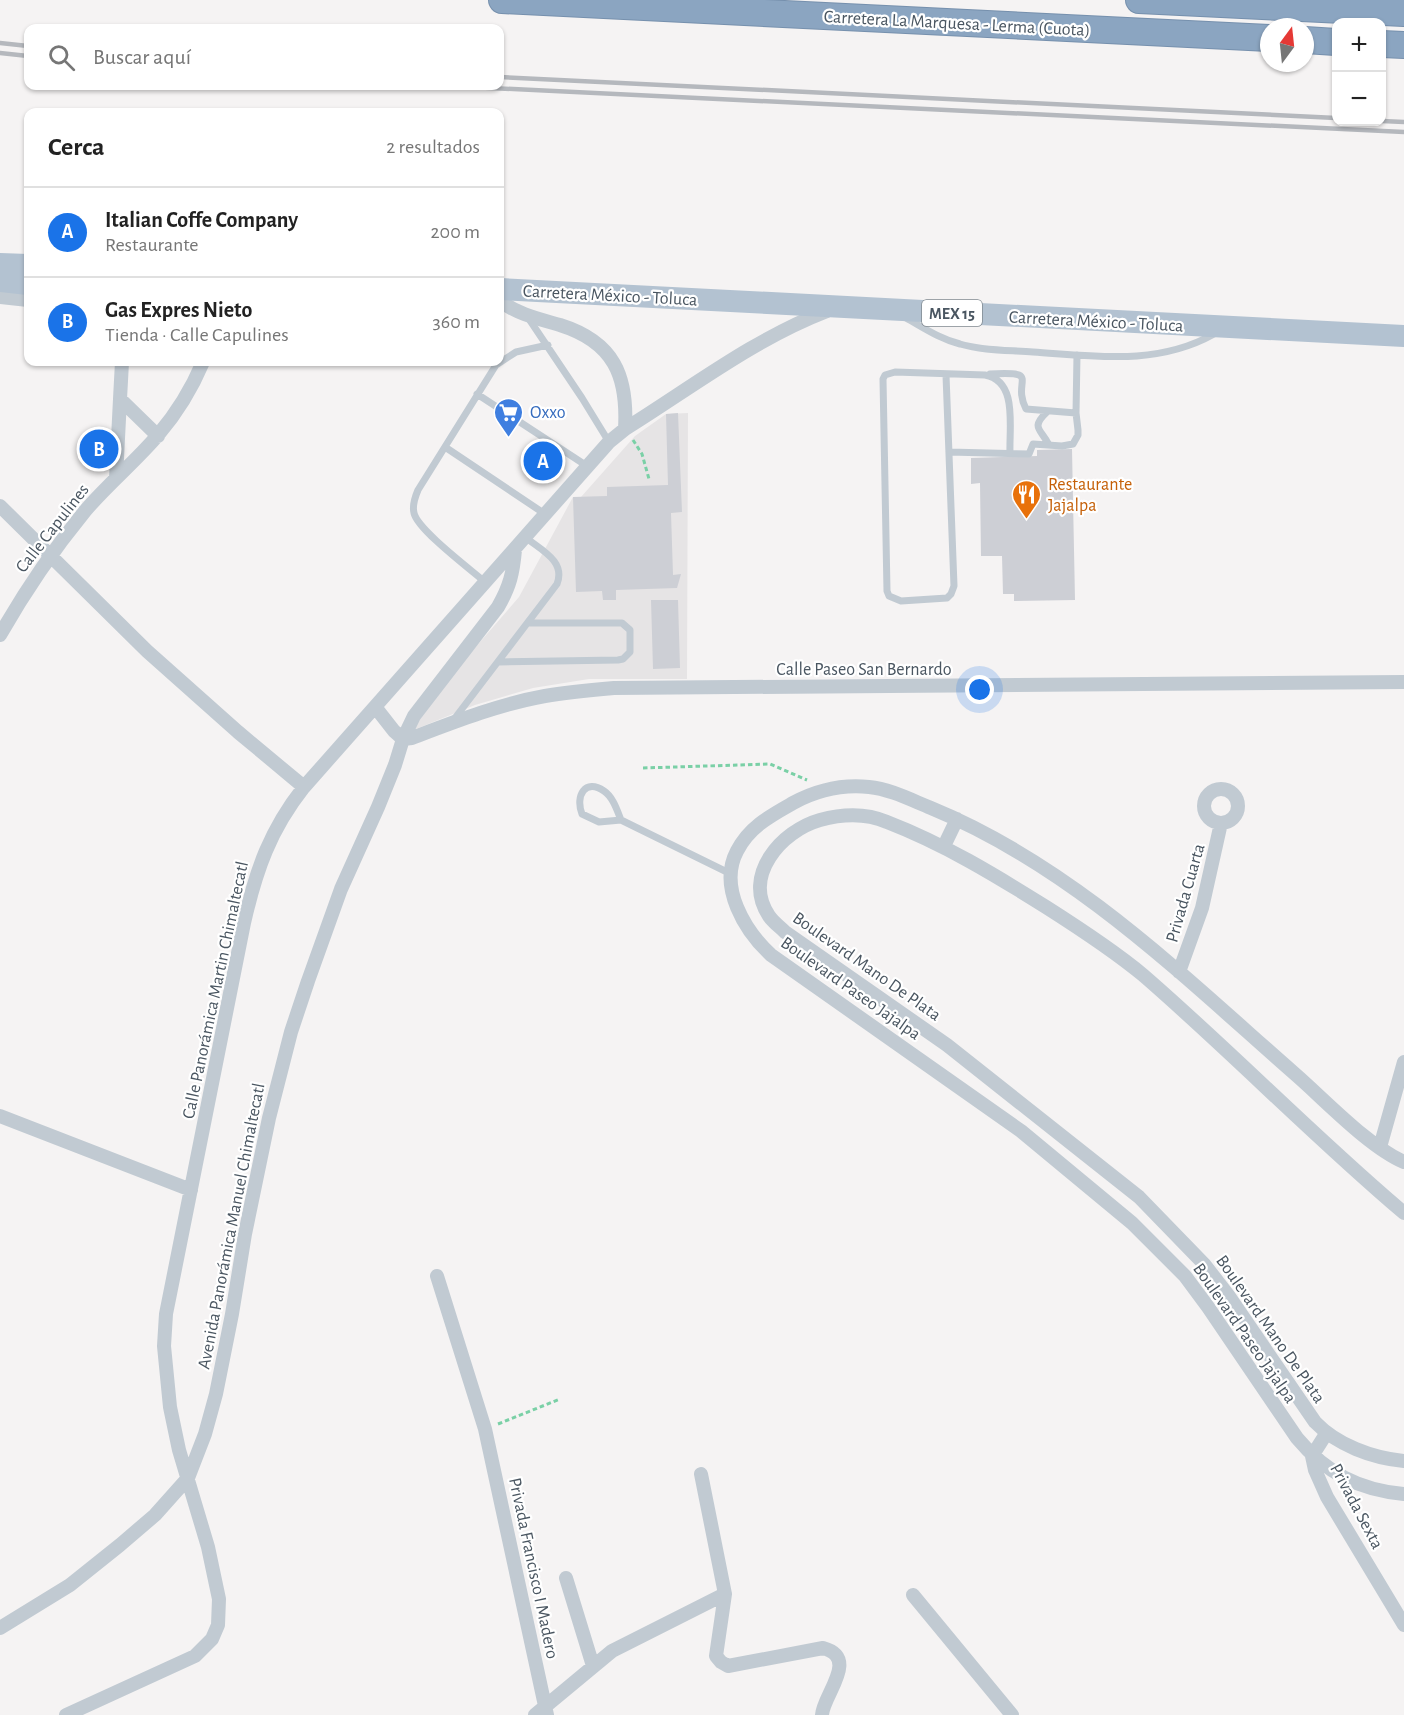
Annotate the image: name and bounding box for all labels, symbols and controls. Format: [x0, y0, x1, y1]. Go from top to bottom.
street label: Carretera La Marquesa - Lerma (Cuota) [823, 8, 1091, 40]
north arrow [1260, 18, 1314, 72]
map controls [1332, 18, 1386, 126]
button: + [1332, 18, 1386, 72]
search box [24, 24, 504, 90]
icon: search [45, 41, 78, 74]
text: Buscar aquí [93, 46, 191, 68]
button: − [1332, 72, 1386, 126]
text: Cerca [48, 134, 105, 160]
text: 2 resultados [386, 137, 480, 157]
text: Italian Coffe Company [105, 209, 298, 231]
text: A [62, 222, 74, 242]
text: 200 m [430, 222, 480, 242]
text: Restaurante [105, 235, 199, 255]
street label: Carretera México - Toluca [522, 282, 698, 310]
text: Gas Expres Nieto [105, 299, 252, 321]
road number: MEX 15 [922, 300, 982, 326]
street label: Carretera México - Toluca [1008, 308, 1184, 336]
text: B [62, 312, 73, 332]
text: 360 m [433, 312, 480, 332]
text: Tienda · Calle Capulines [105, 325, 289, 345]
supermarket icon: Oxxo [493, 396, 525, 438]
place label: Oxxo [530, 404, 566, 422]
pin: B [80, 426, 118, 472]
pin: A [524, 438, 562, 484]
place label: Restaurante Jajalpa [1048, 476, 1132, 515]
restaurant icon: Restaurante Jajalpa [1011, 478, 1043, 520]
street label: Calle Capulines [13, 481, 93, 576]
street label: Calle Paseo San Bernardo [776, 661, 952, 679]
your location [965, 675, 994, 704]
street label: Privada Cuarta [1163, 842, 1209, 945]
street label: Calle Panorámica Martin Chimaltecatl [180, 860, 252, 1121]
street label: Boulevard Mano De Plata [789, 909, 944, 1025]
street label: Boulevard Paseo Jajalpa [777, 934, 924, 1044]
street label: Avenida Panorámica Manuel Chimaltecatl [195, 1082, 269, 1371]
street label: Boulevard Mano De Plata [1212, 1252, 1328, 1407]
street label: Boulevard Paseo Jajalpa [1189, 1260, 1299, 1407]
street label: Privada Sexta [1326, 1461, 1386, 1552]
street label: Privada Francisco I Madero [505, 1476, 561, 1661]

